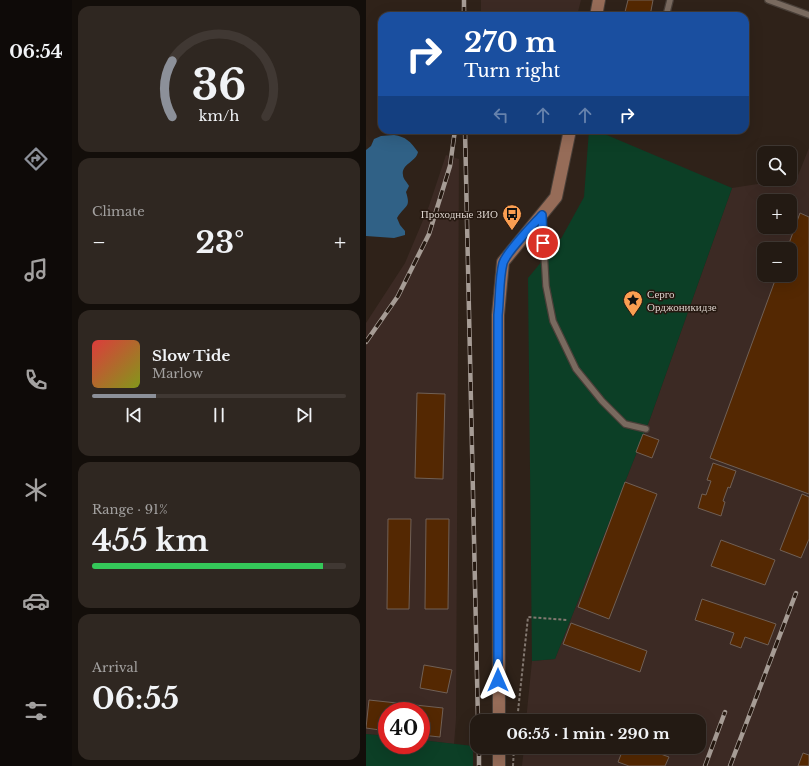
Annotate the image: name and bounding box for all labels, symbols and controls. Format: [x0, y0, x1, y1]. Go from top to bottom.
text: 270 m [464, 25, 556, 60]
icon: right [398, 28, 450, 80]
text: 06:54 [9, 41, 63, 63]
text: 36 [192, 60, 246, 111]
text: Turn right [464, 60, 560, 82]
icon: left [490, 104, 512, 126]
icon: ahead [532, 104, 554, 126]
icon: ahead [574, 104, 596, 126]
icon: right [616, 104, 638, 126]
text: km/h [199, 107, 239, 125]
icon: directions [22, 145, 50, 173]
map controls [757, 146, 797, 282]
button: search [757, 146, 797, 186]
button: + [757, 194, 797, 234]
text: Climate [92, 203, 145, 220]
bus stop icon: Проходные ЗИО [501, 203, 523, 231]
place label: Проходные ЗИО [421, 207, 498, 221]
text: 23° [196, 224, 244, 261]
pin [526, 226, 560, 260]
text: − [92, 229, 106, 256]
text: + [334, 229, 346, 256]
icon: arrive [532, 232, 554, 254]
button: − [757, 242, 797, 282]
icon: music [22, 256, 50, 284]
place label: Серго Орджоникидзе [647, 287, 717, 314]
place icon: Серго Орджоникидзе [622, 289, 644, 317]
text: Slow Tide [152, 346, 230, 365]
text: Marlow [152, 365, 203, 382]
icon: phone [22, 366, 50, 394]
icon: previous [123, 404, 145, 426]
icon: pause [208, 404, 230, 426]
icon: next [293, 404, 315, 426]
icon: climate [22, 476, 50, 504]
text: Range · 91% [92, 501, 168, 518]
text: 455 km [92, 522, 209, 559]
icon: car [22, 587, 50, 615]
text: Arrival [92, 659, 138, 676]
position arrow [477, 659, 519, 701]
text: 06:55 [92, 680, 179, 717]
icon: filters [22, 697, 50, 725]
speed limit sign: 40 [378, 702, 430, 754]
text: 06:55 · 1 min · 290 m [506, 724, 670, 743]

